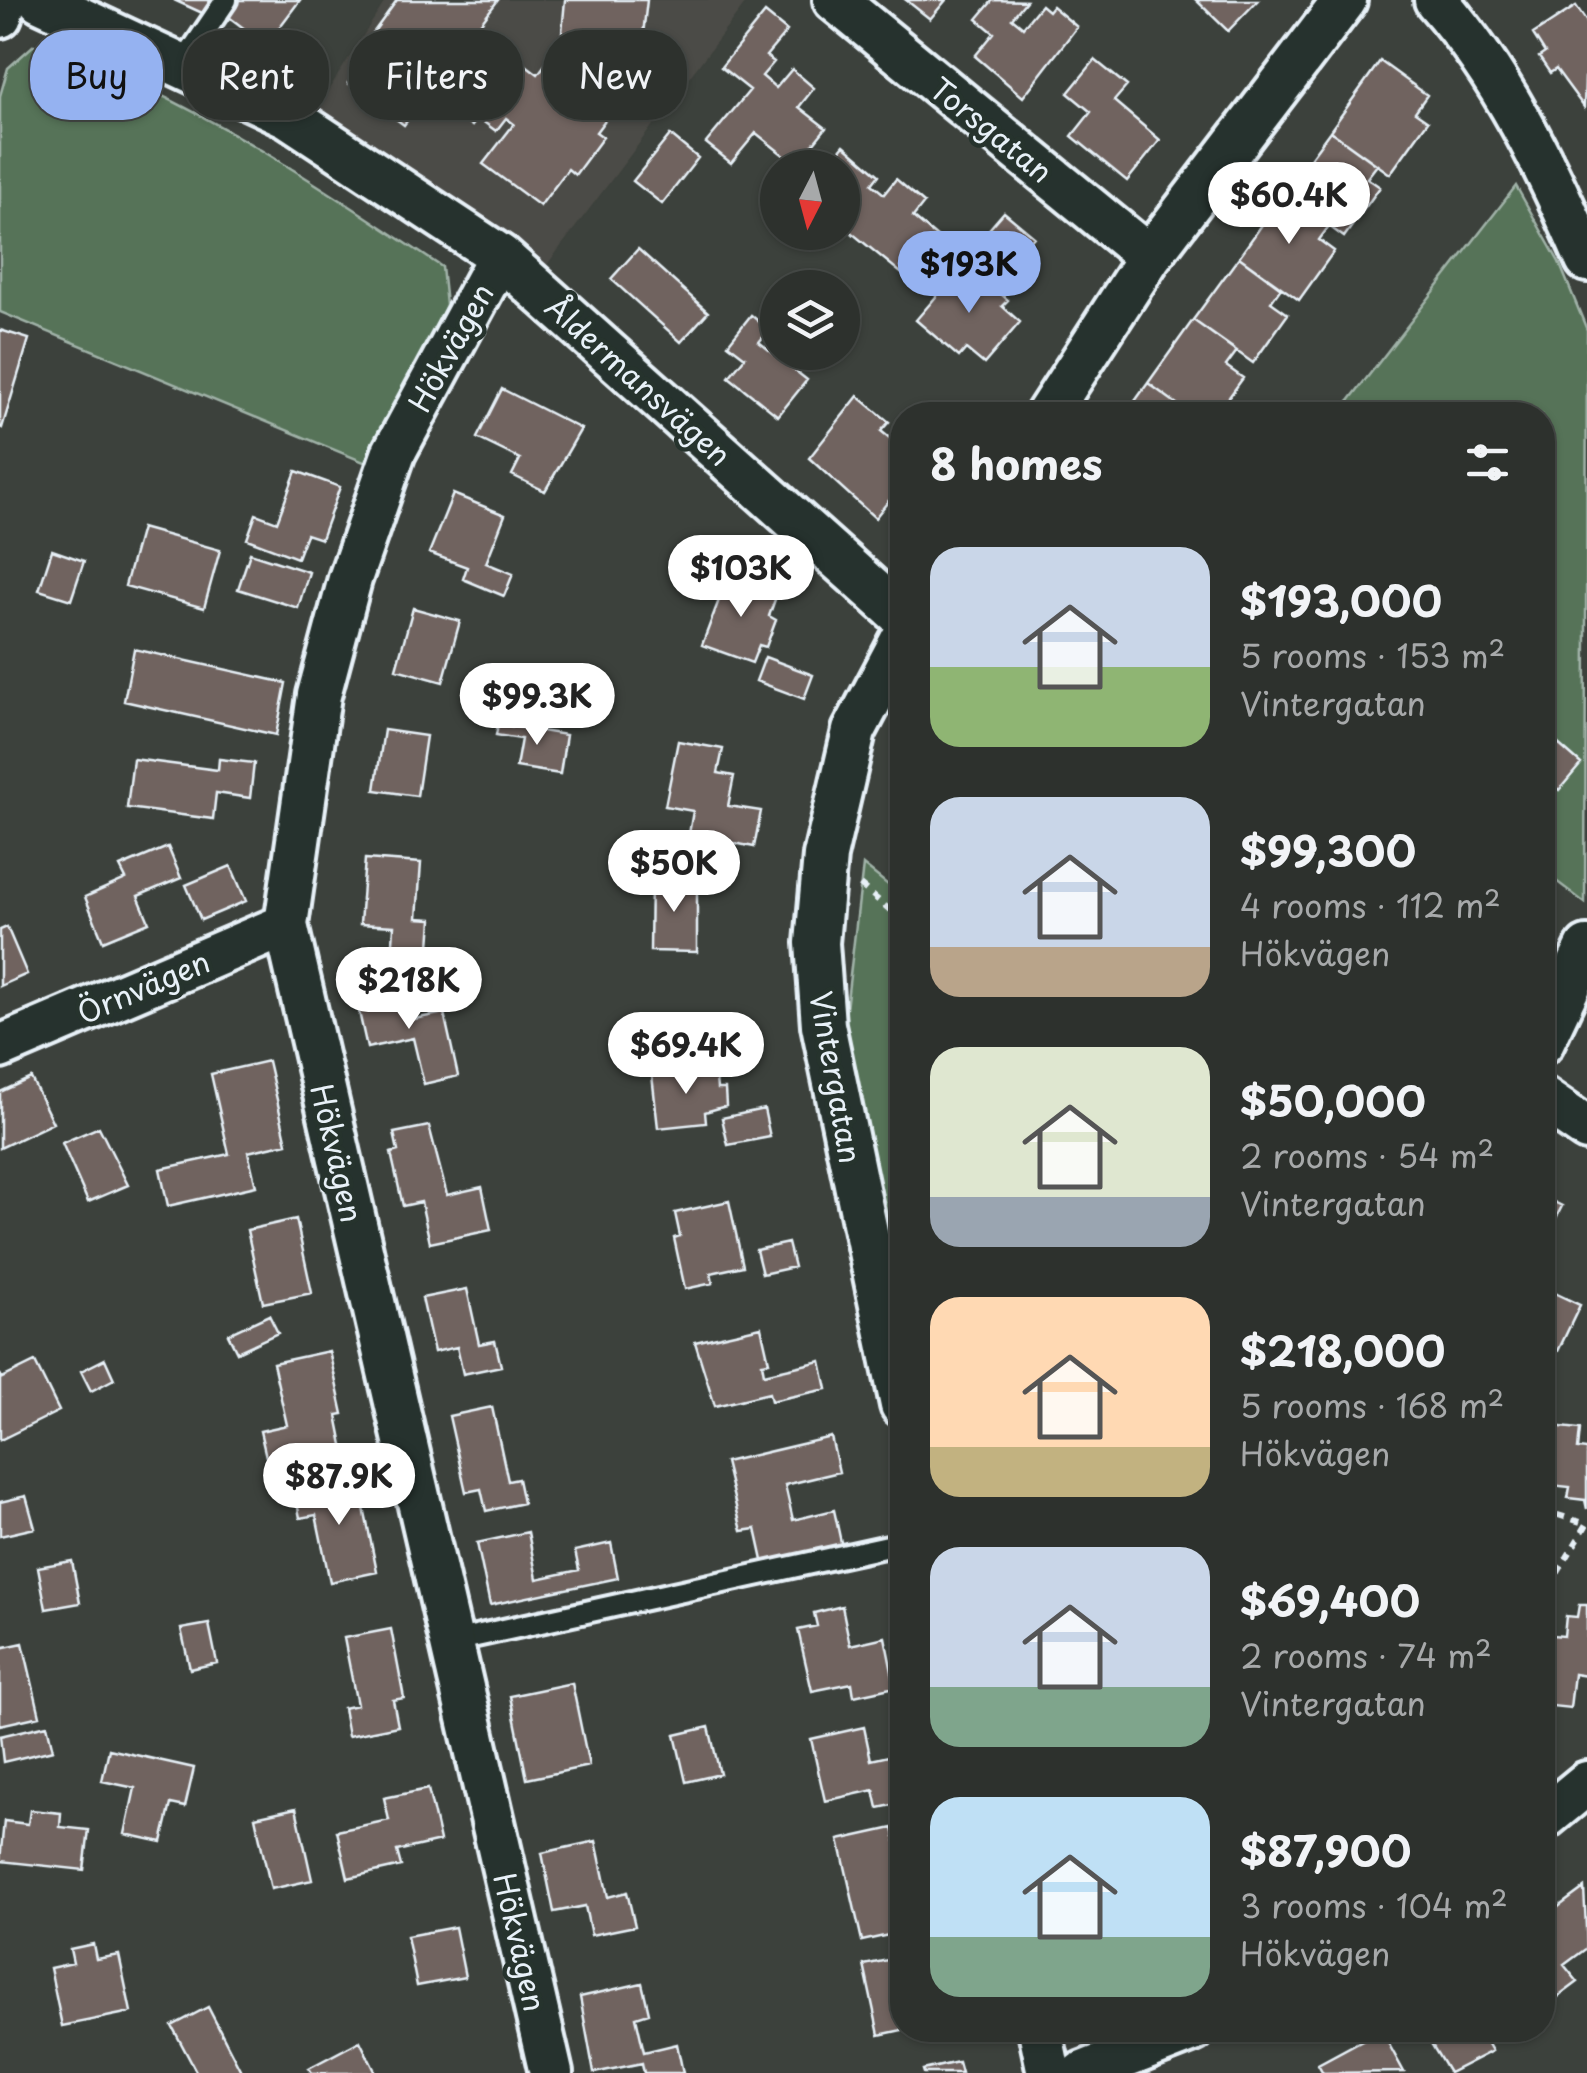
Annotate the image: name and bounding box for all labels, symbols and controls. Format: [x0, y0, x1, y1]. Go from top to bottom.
chip: Buy [30, 30, 163, 120]
chip: Rent [183, 30, 329, 120]
chip: Filters [349, 30, 523, 120]
chip: New [543, 30, 687, 120]
street label: Torsgatan [921, 65, 1063, 193]
north arrow [760, 150, 860, 250]
map controls [760, 150, 860, 370]
pin: $60.4K [1208, 162, 1370, 247]
text: $60.4K [1230, 170, 1348, 218]
pin: $193K [899, 231, 1039, 316]
text: $193K [920, 239, 1018, 287]
button: layers [760, 270, 860, 370]
street label: Hökvägen [396, 274, 504, 420]
street label: Åldermansvägen [536, 284, 742, 476]
text: 8 homes [930, 431, 1103, 494]
icon: filters [1460, 435, 1515, 490]
pin: $103K [671, 535, 811, 620]
text: $103K [690, 543, 792, 591]
text: $193,000 [1240, 568, 1442, 631]
icon: home [1010, 587, 1130, 707]
text: 5 rooms · 153 m² [1240, 631, 1505, 679]
pin: $99.3K [456, 663, 618, 748]
text: $99.3K [482, 671, 592, 719]
text: Vintergatan [1240, 679, 1426, 727]
text: $99,300 [1240, 818, 1416, 881]
pin: $50K [615, 830, 733, 915]
icon: home [1010, 837, 1130, 957]
text: $50K [630, 838, 718, 886]
text: 4 rooms · 112 m² [1240, 881, 1501, 929]
text: Hökvägen [1240, 929, 1390, 977]
street label: Örnvägen [70, 938, 216, 1034]
pin: $218K [339, 947, 479, 1032]
text: $218K [358, 955, 460, 1003]
street label: Vintergatan [800, 987, 874, 1167]
pin: $69.4K [605, 1012, 767, 1097]
text: $69.4K [630, 1020, 742, 1068]
text: $50,000 [1240, 1068, 1426, 1131]
street label: Hökvägen [300, 1079, 376, 1227]
icon: home [1010, 1087, 1130, 1207]
text: 2 rooms · 54 m² [1240, 1131, 1494, 1179]
text: Vintergatan [1240, 1179, 1426, 1227]
text: $218,000 [1240, 1318, 1445, 1381]
icon: home [1010, 1337, 1130, 1457]
text: 5 rooms · 168 m² [1240, 1381, 1504, 1429]
text: Hökvägen [1240, 1429, 1390, 1477]
pin: $87.9K [258, 1443, 420, 1528]
text: $87.9K [285, 1451, 393, 1499]
text: $69,400 [1240, 1568, 1420, 1631]
icon: home [1010, 1587, 1130, 1707]
text: 2 rooms · 74 m² [1240, 1631, 1492, 1679]
text: Vintergatan [1240, 1679, 1426, 1727]
text: $87,900 [1240, 1818, 1411, 1881]
icon: home [1010, 1837, 1130, 1957]
street label: Hökvägen [483, 1868, 559, 2016]
text: 3 rooms · 104 m² [1240, 1881, 1508, 1929]
text: Hökvägen [1240, 1929, 1390, 1977]

